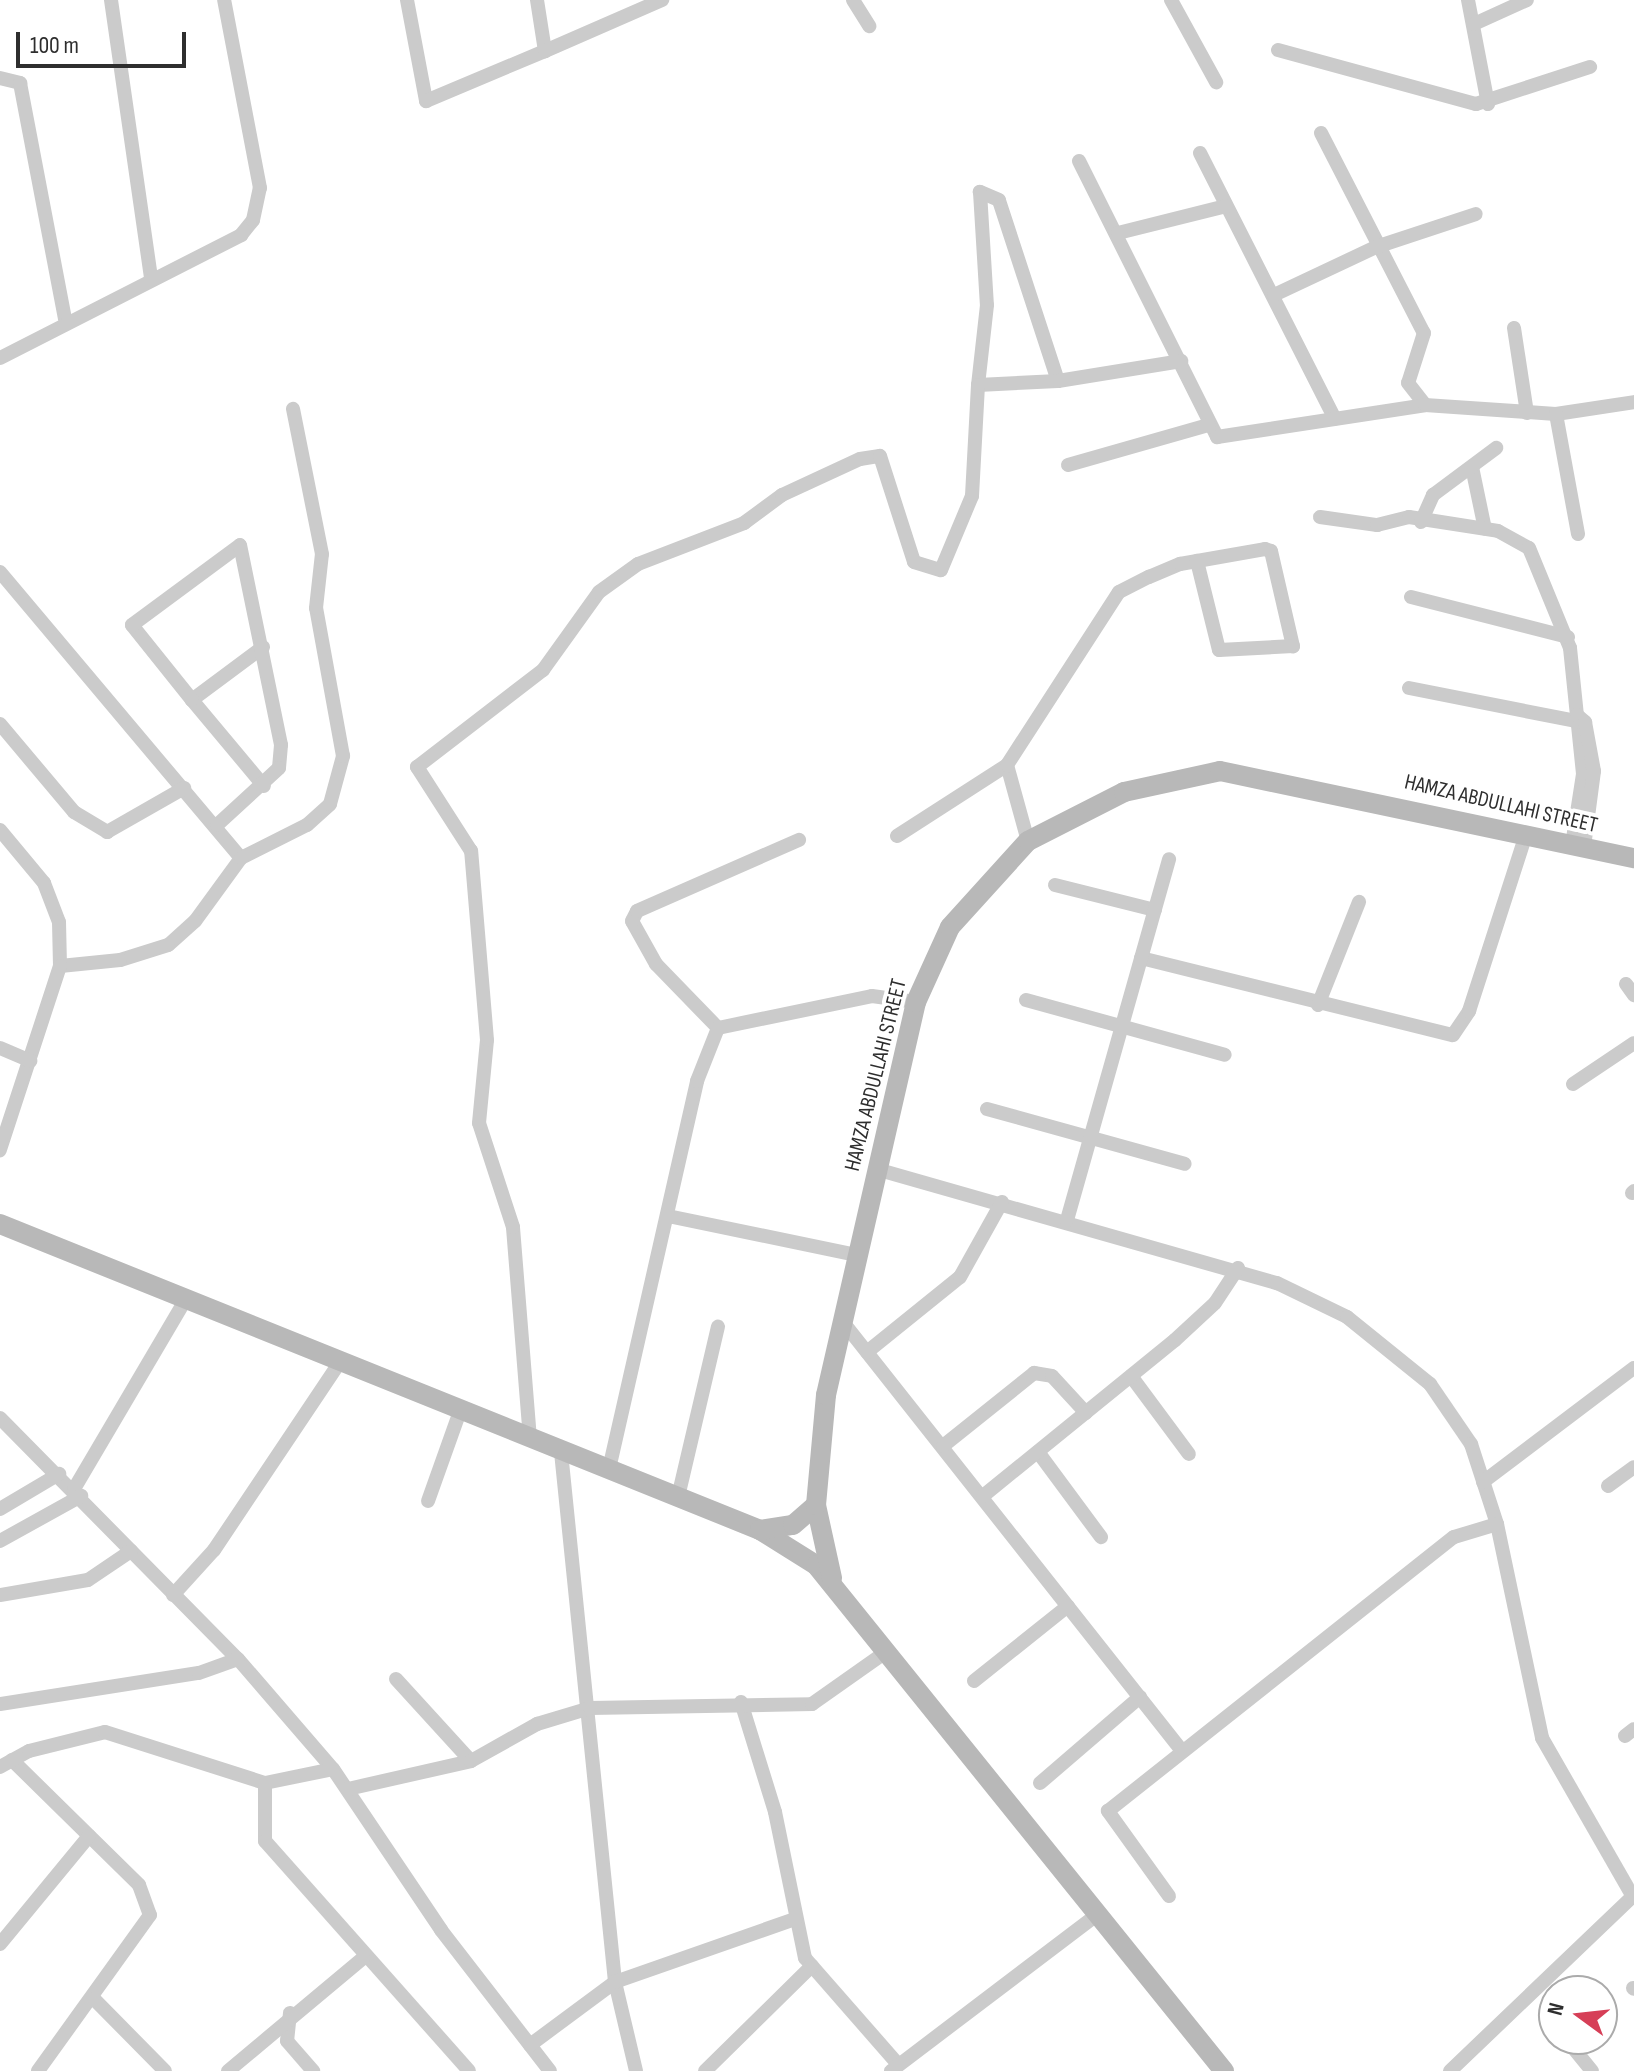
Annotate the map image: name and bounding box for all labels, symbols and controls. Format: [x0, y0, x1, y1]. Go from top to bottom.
scale bar [20, 16, 190, 66]
text: 100 m [30, 31, 79, 60]
street label: HAMZA ABDULLAHI STREET [1402, 769, 1600, 839]
street label: HAMZA ABDULLAHI STREET [839, 976, 913, 1174]
north arrow [1538, 1975, 1618, 2055]
text: N [1542, 2000, 1571, 2018]

